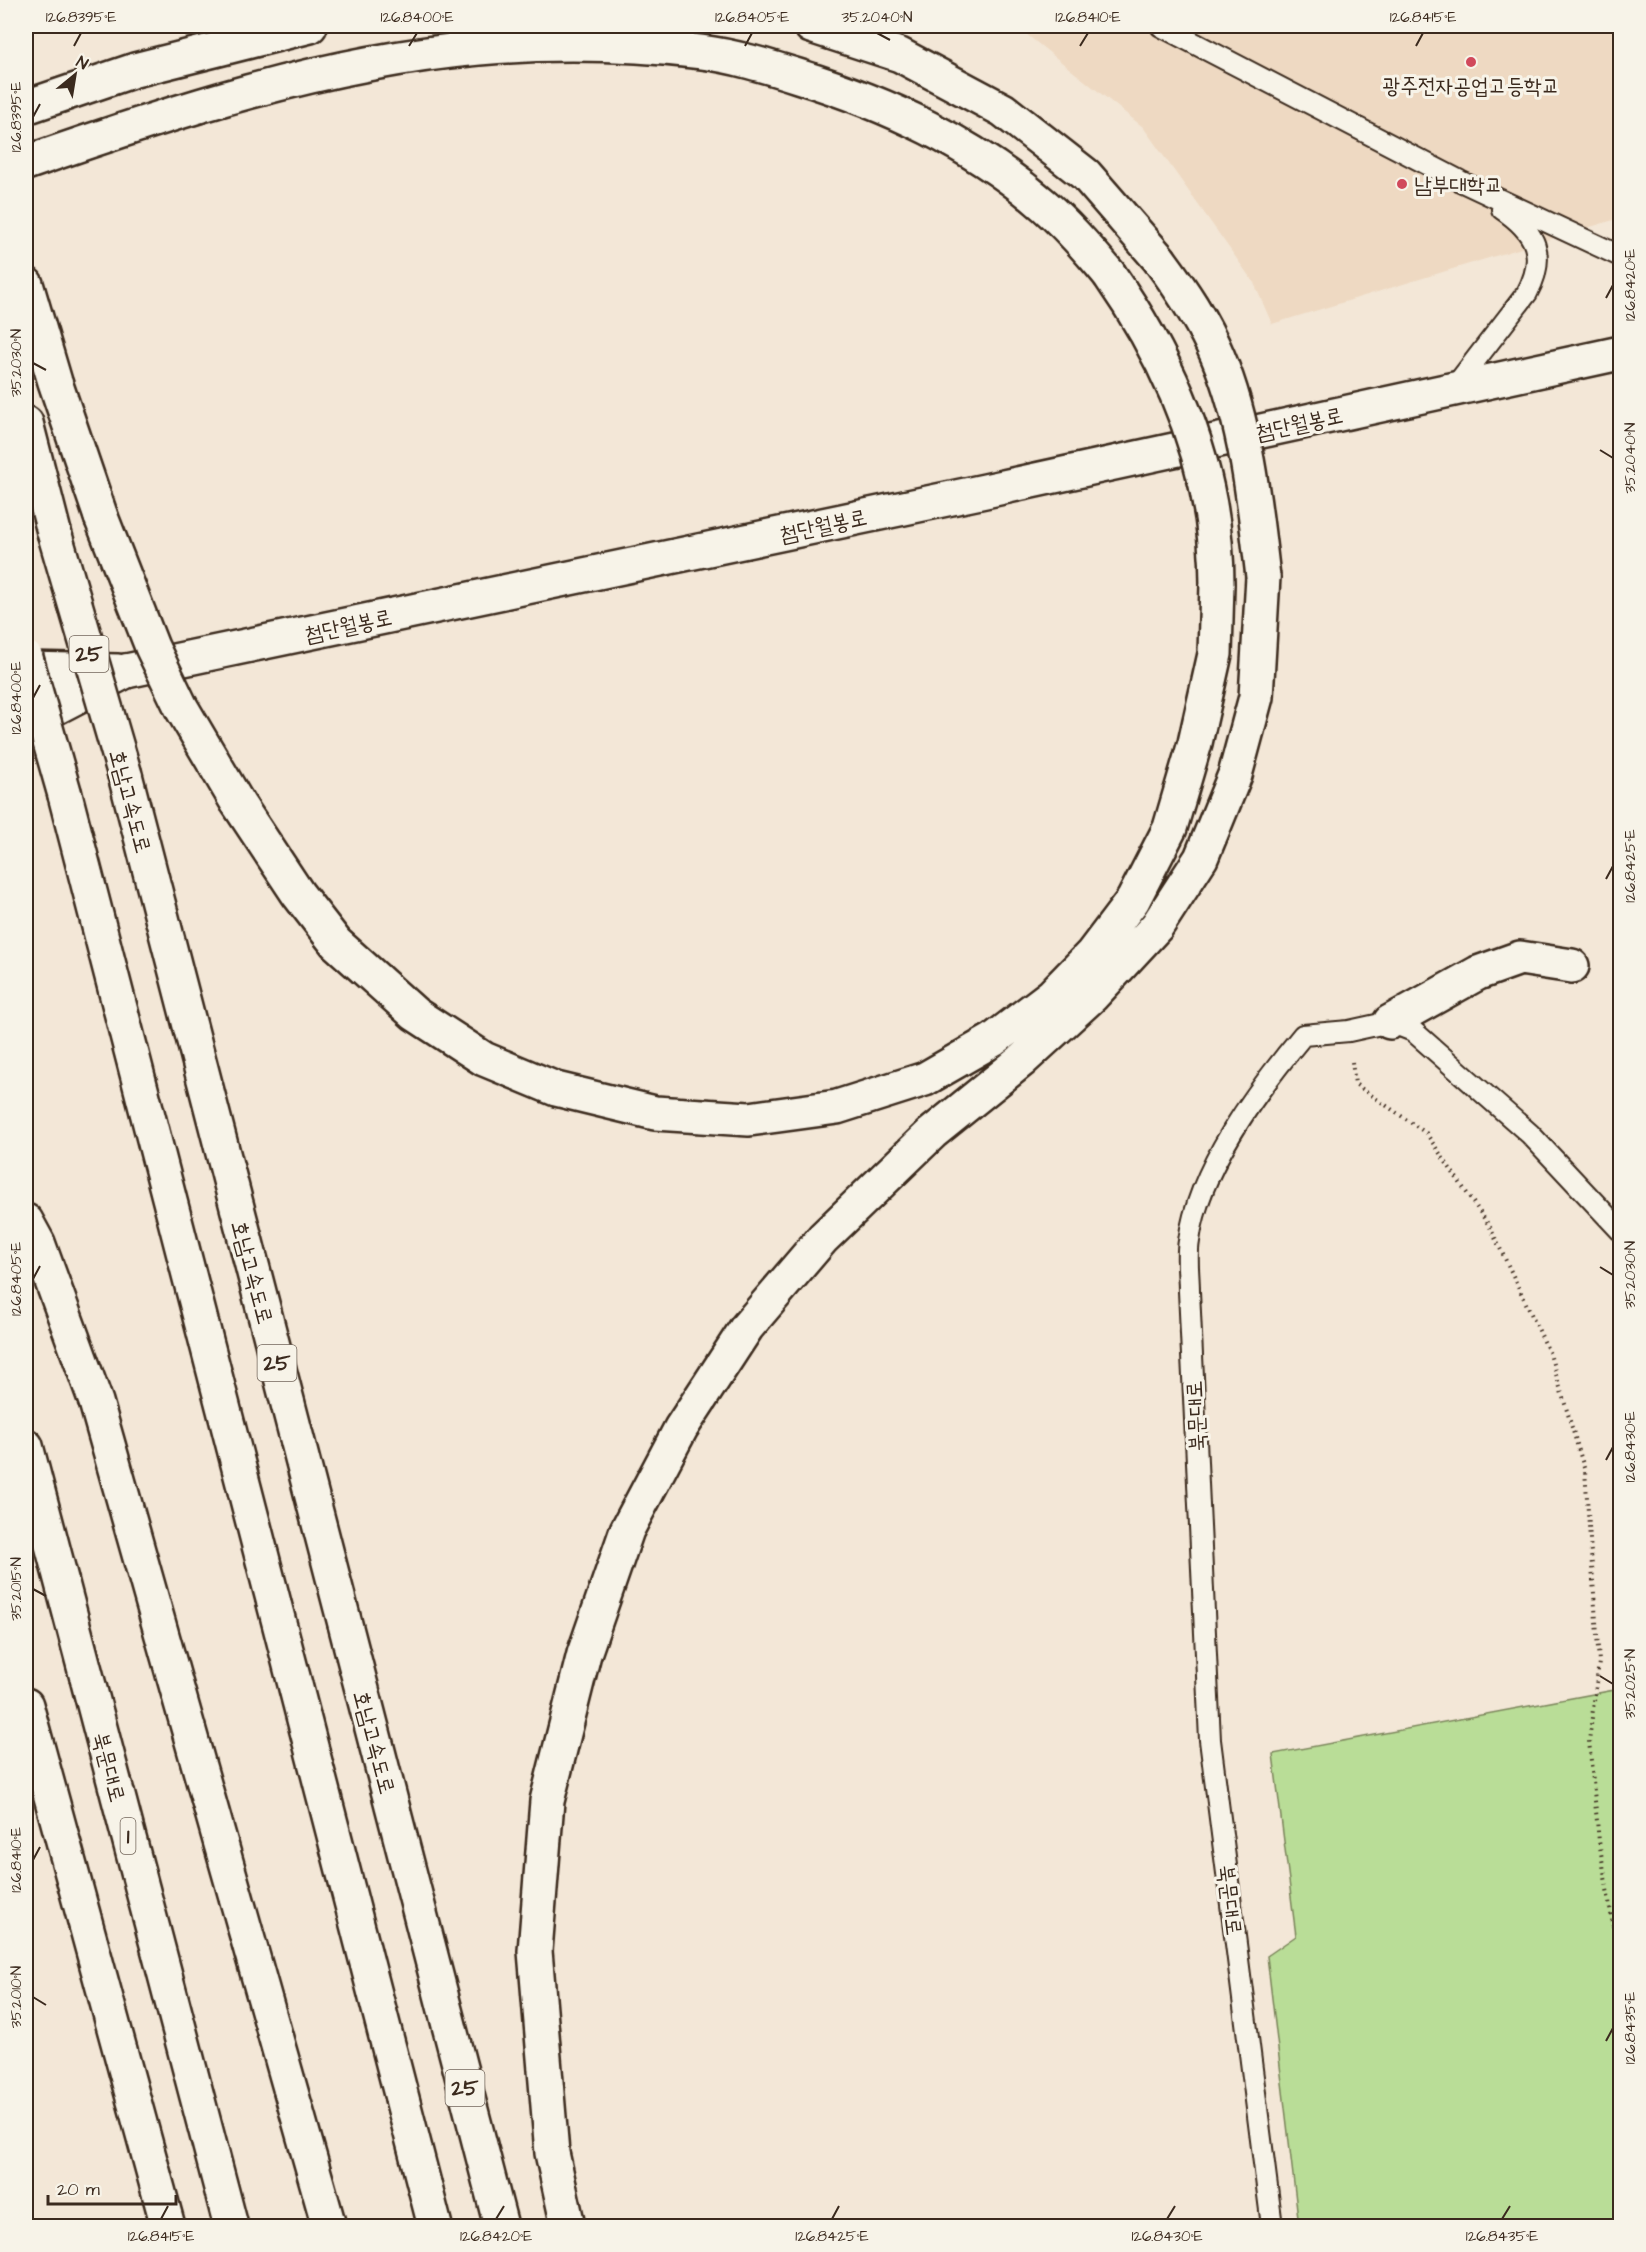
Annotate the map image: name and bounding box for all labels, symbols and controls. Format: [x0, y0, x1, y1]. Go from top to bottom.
text: 126.8395°E [46, 7, 116, 28]
text: 126.8400°E [380, 7, 454, 28]
text: 126.8405°E [715, 7, 789, 28]
text: 35.2040°N [842, 7, 912, 28]
text: 126.8410°E [1055, 7, 1121, 28]
text: 126.8415°E [1390, 7, 1456, 28]
north arrow [45, 45, 105, 105]
text: N [72, 51, 92, 75]
marker: 광주전자공업고등학교 [1464, 55, 1478, 69]
place label: 광주전자공업고등학교 [1382, 71, 1560, 102]
text: 126.8395°E [6, 82, 27, 152]
place label: 남부대학교 [1414, 170, 1503, 201]
marker: 남부대학교 [1395, 177, 1409, 191]
text: 126.8420°E [1620, 249, 1641, 321]
text: 35.2030°N [6, 329, 27, 397]
street label: 첨단월봉로 [1253, 400, 1346, 449]
text: 35.2040°N [1620, 423, 1641, 493]
street label: 첨단월봉로 [777, 502, 870, 551]
street label: 첨단월봉로 [302, 602, 395, 651]
road number: 25 [70, 636, 109, 672]
text: 126.8400°E [6, 661, 27, 735]
street label: 호남고속도로 [101, 746, 158, 857]
text: 126.8425°E [1620, 829, 1641, 903]
street label: 호남고속도로 [223, 1217, 280, 1328]
text: 35.2030°N [1620, 1241, 1641, 1309]
text: 126.8405°E [6, 1242, 27, 1316]
road number: 25 [258, 1345, 296, 1381]
street label: 북문대로 [1179, 1380, 1214, 1452]
text: 126.8430°E [1620, 1411, 1641, 1483]
text: 35.2015°N [6, 1557, 27, 1621]
text: 35.2025°N [1620, 1649, 1641, 1719]
street label: 호남고속도로 [345, 1687, 402, 1798]
street label: 북문대로 [84, 1729, 133, 1806]
road number: 1 [120, 1818, 136, 1854]
text: 126.8410°E [6, 1827, 27, 1893]
street label: 북문대로 [1210, 1863, 1249, 1937]
text: 35.2010°N [6, 1966, 27, 2028]
text: 126.8435°E [1620, 1992, 1641, 2064]
road number: 25 [446, 2070, 484, 2106]
scale bar [48, 2168, 176, 2206]
text: 20 m [57, 2177, 100, 2202]
text: 126.8415°E [128, 2226, 194, 2247]
text: 126.8420°E [460, 2226, 532, 2247]
text: 126.8425°E [795, 2226, 869, 2247]
text: 126.8430°E [1131, 2226, 1203, 2247]
text: 126.8435°E [1466, 2226, 1538, 2247]

